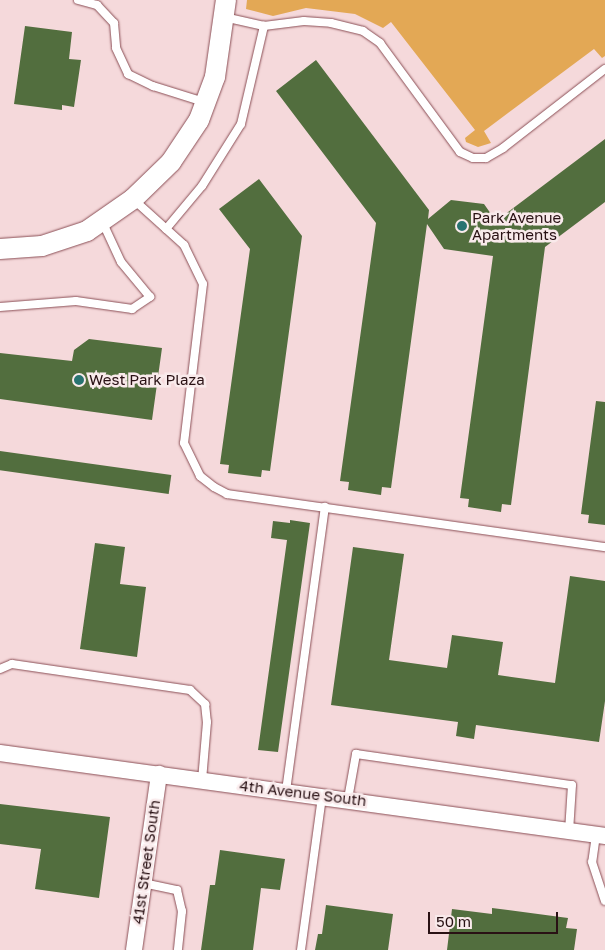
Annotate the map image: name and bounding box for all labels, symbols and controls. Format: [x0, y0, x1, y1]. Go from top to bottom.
place label: Park Avenue Apartments [472, 208, 561, 243]
marker: Park Avenue Apartments [456, 220, 468, 232]
place label: West Park Plaza [89, 371, 205, 389]
marker: West Park Plaza [73, 374, 85, 386]
street label: 4th Avenue South [239, 776, 367, 810]
street label: 41st Street South [128, 799, 164, 925]
scale bar [430, 902, 560, 934]
text: 50 m [436, 912, 471, 930]

